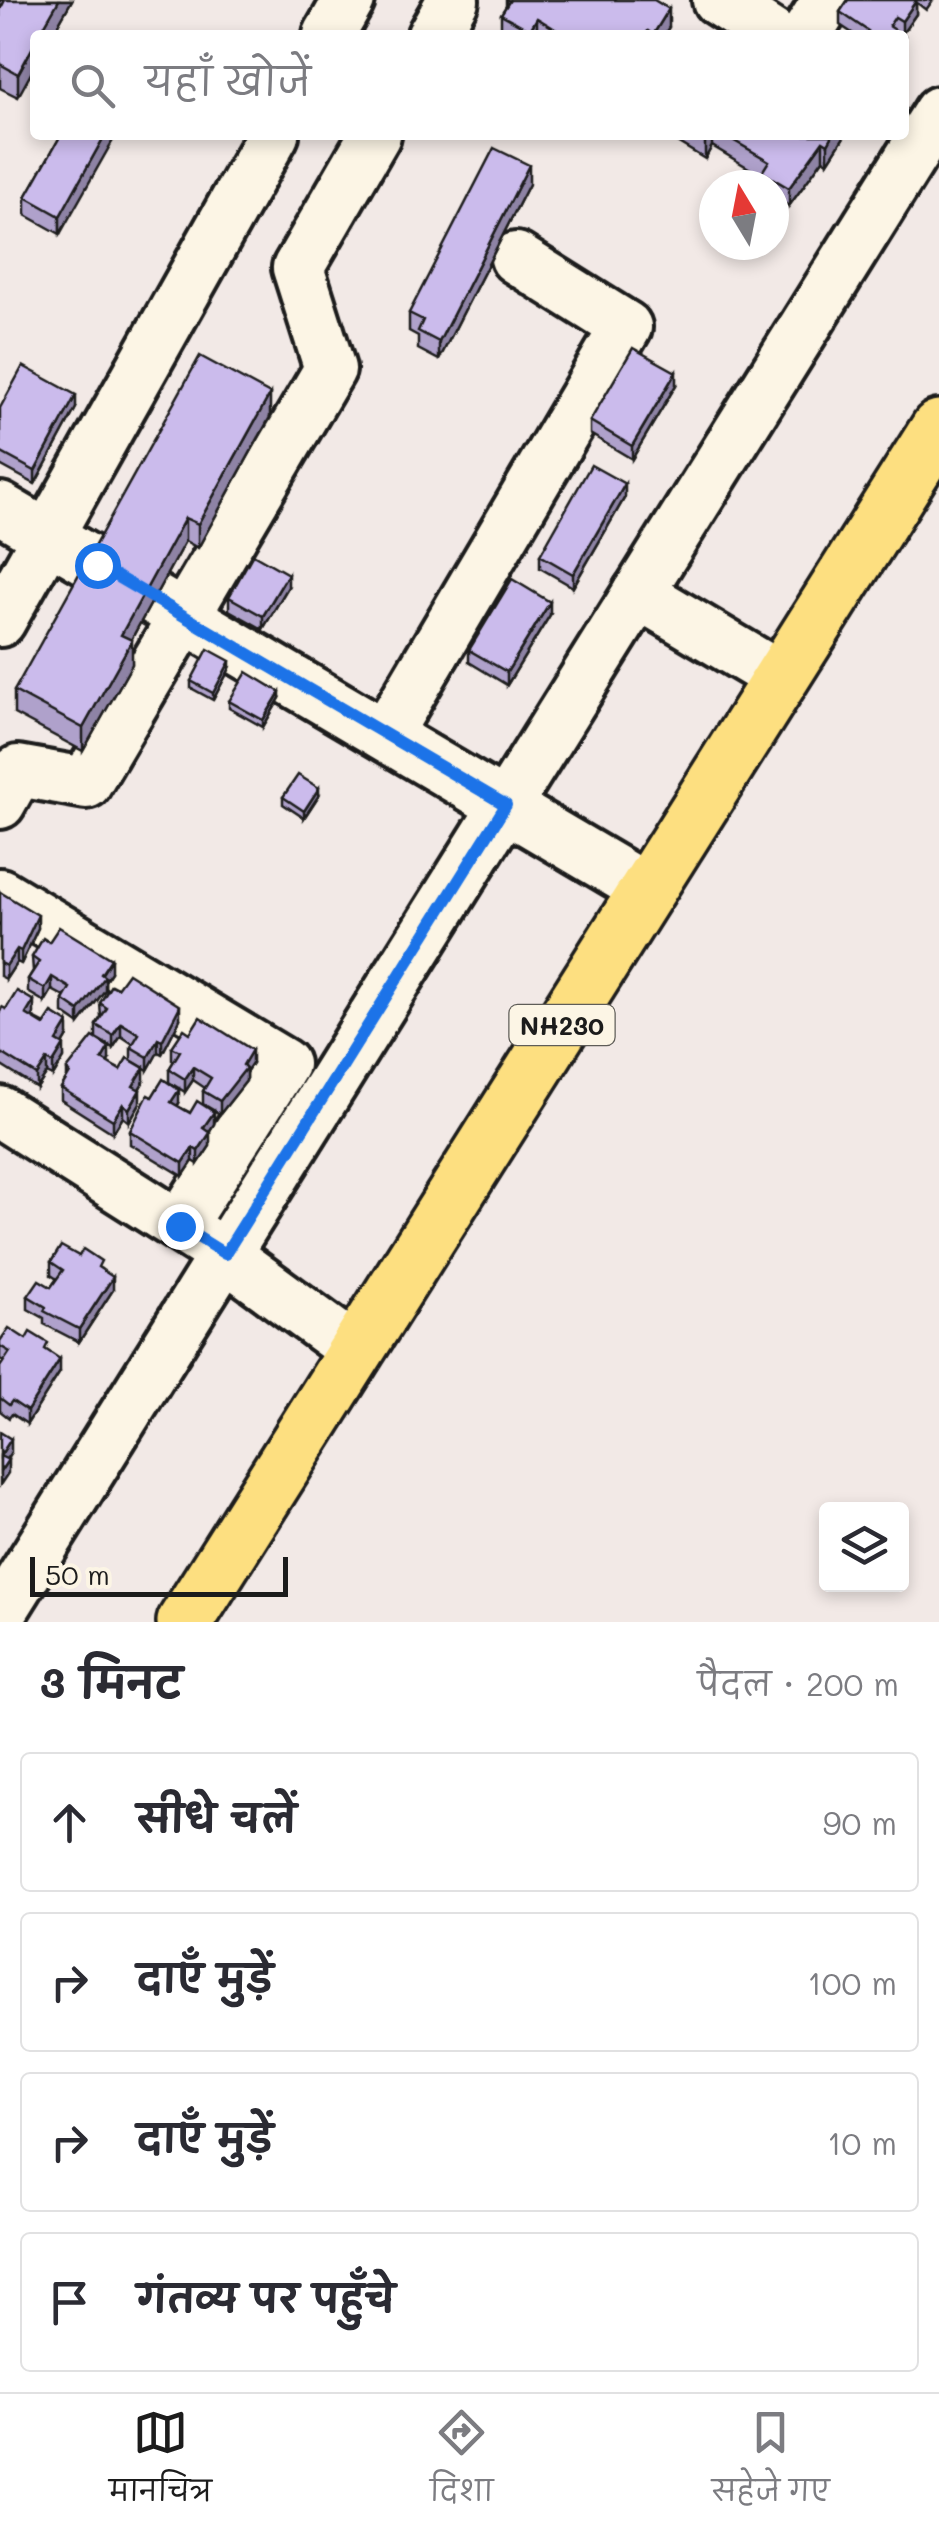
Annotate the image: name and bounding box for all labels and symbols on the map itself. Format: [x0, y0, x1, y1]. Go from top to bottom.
north arrow [699, 170, 789, 260]
route start [75, 543, 121, 589]
road number: NH230 [510, 1005, 614, 1045]
route end [158, 1204, 204, 1250]
scale bar [30, 1552, 288, 1596]

